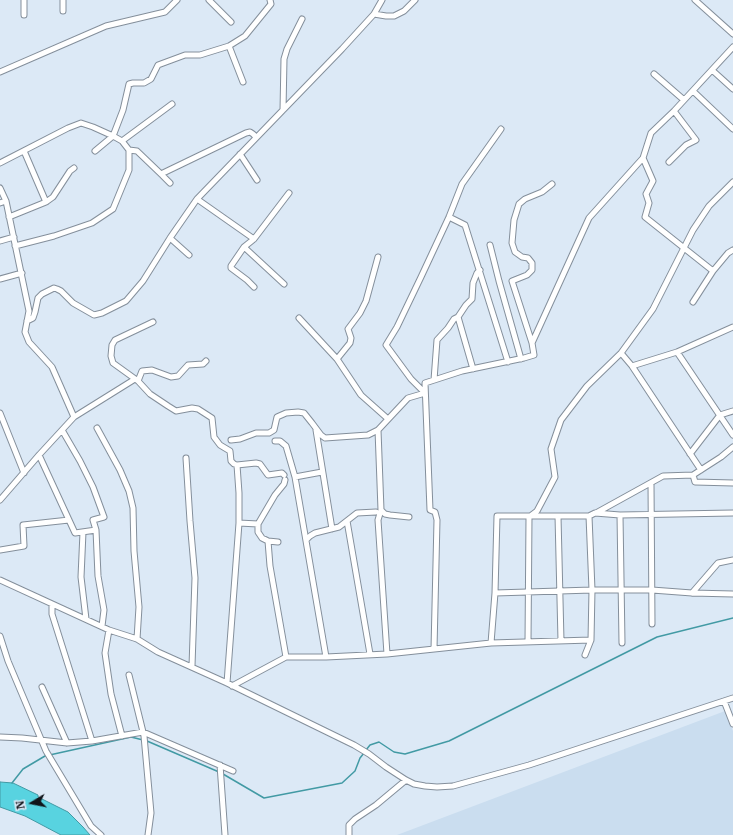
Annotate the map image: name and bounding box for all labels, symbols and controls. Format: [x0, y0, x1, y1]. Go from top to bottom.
north arrow [12, 783, 52, 823]
text: N [13, 800, 28, 811]

